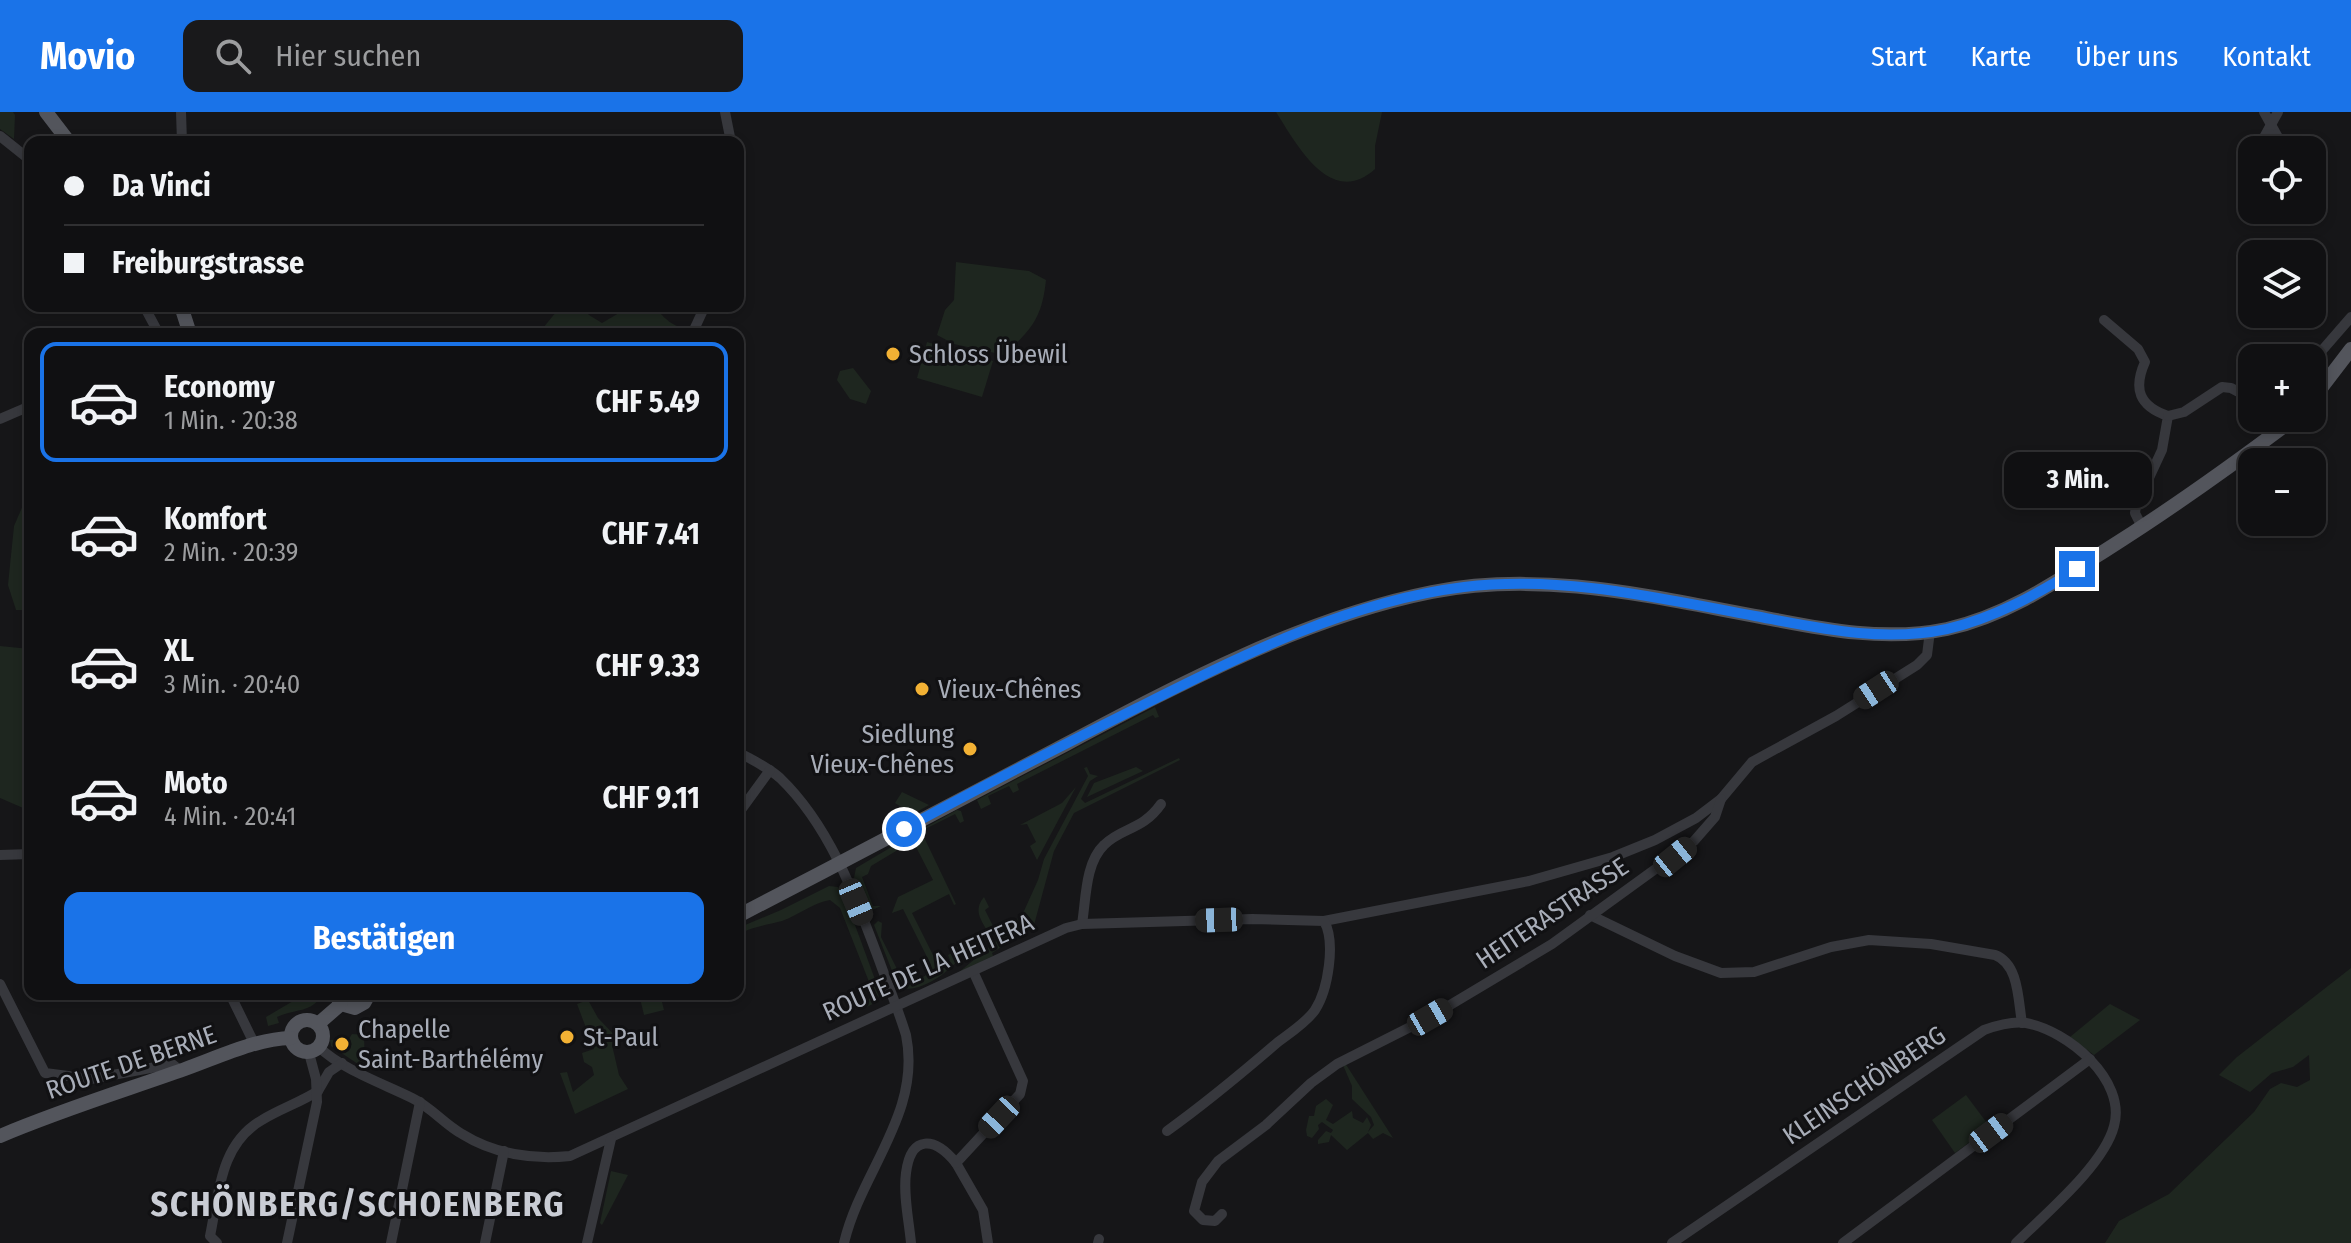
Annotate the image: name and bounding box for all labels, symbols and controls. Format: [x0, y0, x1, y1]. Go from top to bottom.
search box [183, 20, 743, 92]
text: Movio [40, 33, 135, 79]
icon: search [211, 34, 255, 78]
text: Hier suchen [275, 38, 421, 74]
text: Start [1871, 40, 1927, 73]
text: Karte [1971, 40, 2031, 73]
text: Über uns [2075, 40, 2178, 73]
text: Kontakt [2222, 40, 2311, 73]
map controls [2238, 136, 2326, 536]
button: locate [2238, 136, 2326, 224]
text: Da Vinci [112, 168, 211, 204]
button: layers [2238, 240, 2326, 328]
text: Freiburgstrasse [112, 245, 304, 281]
place label: Schloss Übewil [909, 339, 1068, 370]
button: + [2238, 344, 2326, 432]
marker: Schloss Übewil [884, 345, 902, 363]
icon: car [68, 366, 140, 438]
text: Economy [164, 369, 275, 405]
text: CHF 5.49 [595, 384, 700, 420]
text: 1 Min. · 20:38 [164, 405, 298, 436]
button: − [2238, 448, 2326, 536]
callout: 3 Min. [2003, 453, 2151, 509]
text: 3 Min. [2047, 464, 2109, 495]
icon: car [68, 498, 140, 570]
text: Komfort [164, 501, 267, 537]
text: CHF 7.41 [602, 516, 700, 552]
text: 2 Min. · 20:39 [164, 537, 298, 568]
route end [2059, 551, 2095, 587]
icon: car [68, 630, 140, 702]
text: XL [164, 633, 194, 669]
text: CHF 9.33 [596, 648, 700, 684]
car [1849, 667, 1903, 713]
text: 3 Min. · 20:40 [164, 669, 300, 700]
place label: Vieux-Chênes [938, 674, 1081, 705]
marker: Vieux-Chênes [913, 680, 931, 698]
place label: Siedlung Vieux-Chênes [811, 719, 955, 780]
marker: Siedlung Vieux-Chênes [961, 740, 979, 758]
icon: car [68, 762, 140, 834]
text: Moto [164, 765, 228, 801]
text: CHF 9.11 [603, 780, 700, 816]
text: 4 Min. · 20:41 [164, 801, 296, 832]
route start [886, 811, 922, 847]
car [1649, 833, 1701, 881]
street label: HEITERASTRASSE [1470, 851, 1634, 976]
car [836, 875, 876, 929]
button: Bestätigen [64, 892, 704, 984]
street label: ROUTE DE LA HEITERA [818, 907, 1039, 1028]
car [1195, 907, 1243, 933]
car [1403, 995, 1457, 1039]
place label: Chapelle Saint-Barthélémy [358, 1014, 543, 1075]
street label: ROUTE DE BERNE [42, 1019, 220, 1106]
street label: KLEINSCHÖNBERG [1777, 1020, 1951, 1151]
place label: St-Paul [583, 1022, 659, 1053]
marker: St-Paul [558, 1028, 576, 1046]
marker: Chapelle Saint-Barthélémy [333, 1035, 351, 1053]
car [974, 1091, 1024, 1143]
car [1965, 1109, 2017, 1157]
district label: SCHÖNBERG/SCHOENBERG [150, 1184, 566, 1225]

